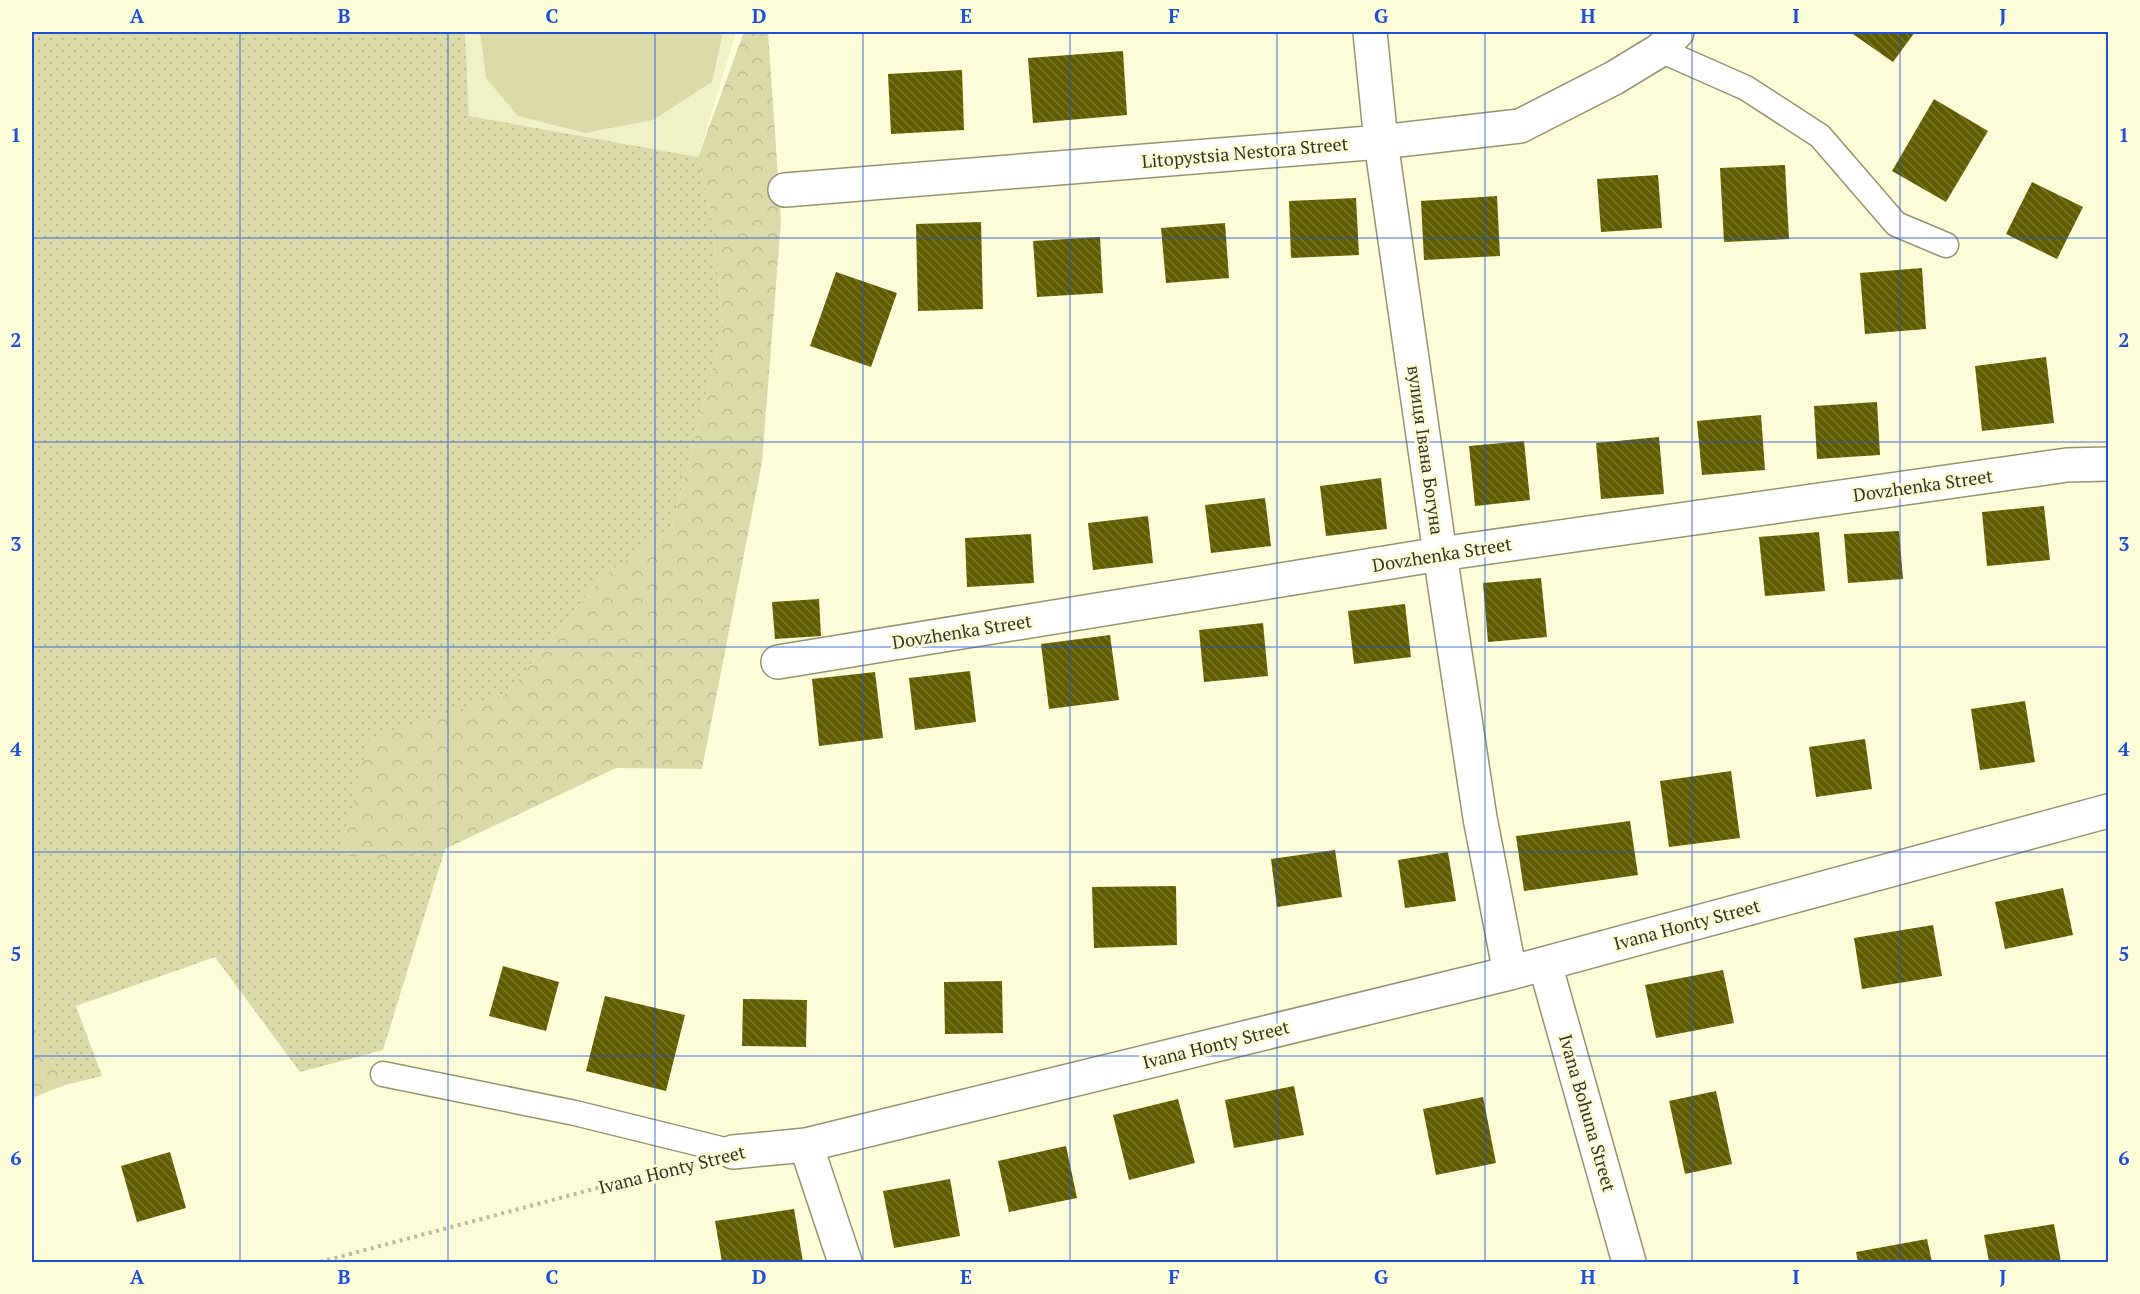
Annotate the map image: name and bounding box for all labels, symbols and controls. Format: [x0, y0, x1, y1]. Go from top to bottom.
text: A [130, 2, 145, 29]
text: B [338, 2, 351, 29]
text: C [545, 2, 559, 29]
text: D [752, 2, 766, 29]
text: E [960, 2, 972, 29]
text: F [1168, 2, 1180, 29]
text: G [1374, 2, 1388, 29]
text: H [1580, 2, 1596, 29]
text: I [1792, 2, 1800, 29]
text: J [1999, 2, 2007, 29]
text: 1 [10, 121, 22, 148]
text: 1 [2118, 121, 2130, 148]
street label: Litopystsia Nestora Street [1141, 131, 1349, 173]
text: 2 [10, 326, 22, 353]
text: 2 [2118, 326, 2130, 353]
street label: вулиця Івана Богуна [1402, 363, 1450, 536]
street label: Dovzhenka Street [1851, 463, 1995, 507]
text: 3 [10, 530, 22, 557]
text: 3 [2118, 530, 2130, 557]
street label: Dovzhenka Street [1370, 531, 1514, 577]
street label: Dovzhenka Street [890, 608, 1034, 654]
text: 4 [10, 735, 22, 762]
text: 4 [2118, 735, 2130, 762]
street label: Ivana Honty Street [1611, 893, 1763, 955]
text: 5 [10, 940, 22, 967]
text: 5 [2118, 940, 2130, 967]
street label: Ivana Honty Street [1140, 1014, 1292, 1074]
street label: Ivana Bohuna Street [1554, 1031, 1622, 1195]
street label: Ivana Honty Street [596, 1139, 748, 1199]
text: 6 [10, 1144, 22, 1171]
text: 6 [2118, 1144, 2130, 1171]
text: A [130, 1263, 145, 1290]
text: B [338, 1263, 351, 1290]
text: C [545, 1263, 559, 1290]
text: D [752, 1263, 766, 1290]
text: E [960, 1263, 972, 1290]
text: F [1168, 1263, 1180, 1290]
text: G [1374, 1263, 1388, 1290]
text: H [1580, 1263, 1596, 1290]
text: I [1792, 1263, 1800, 1290]
text: J [1999, 1263, 2007, 1290]

